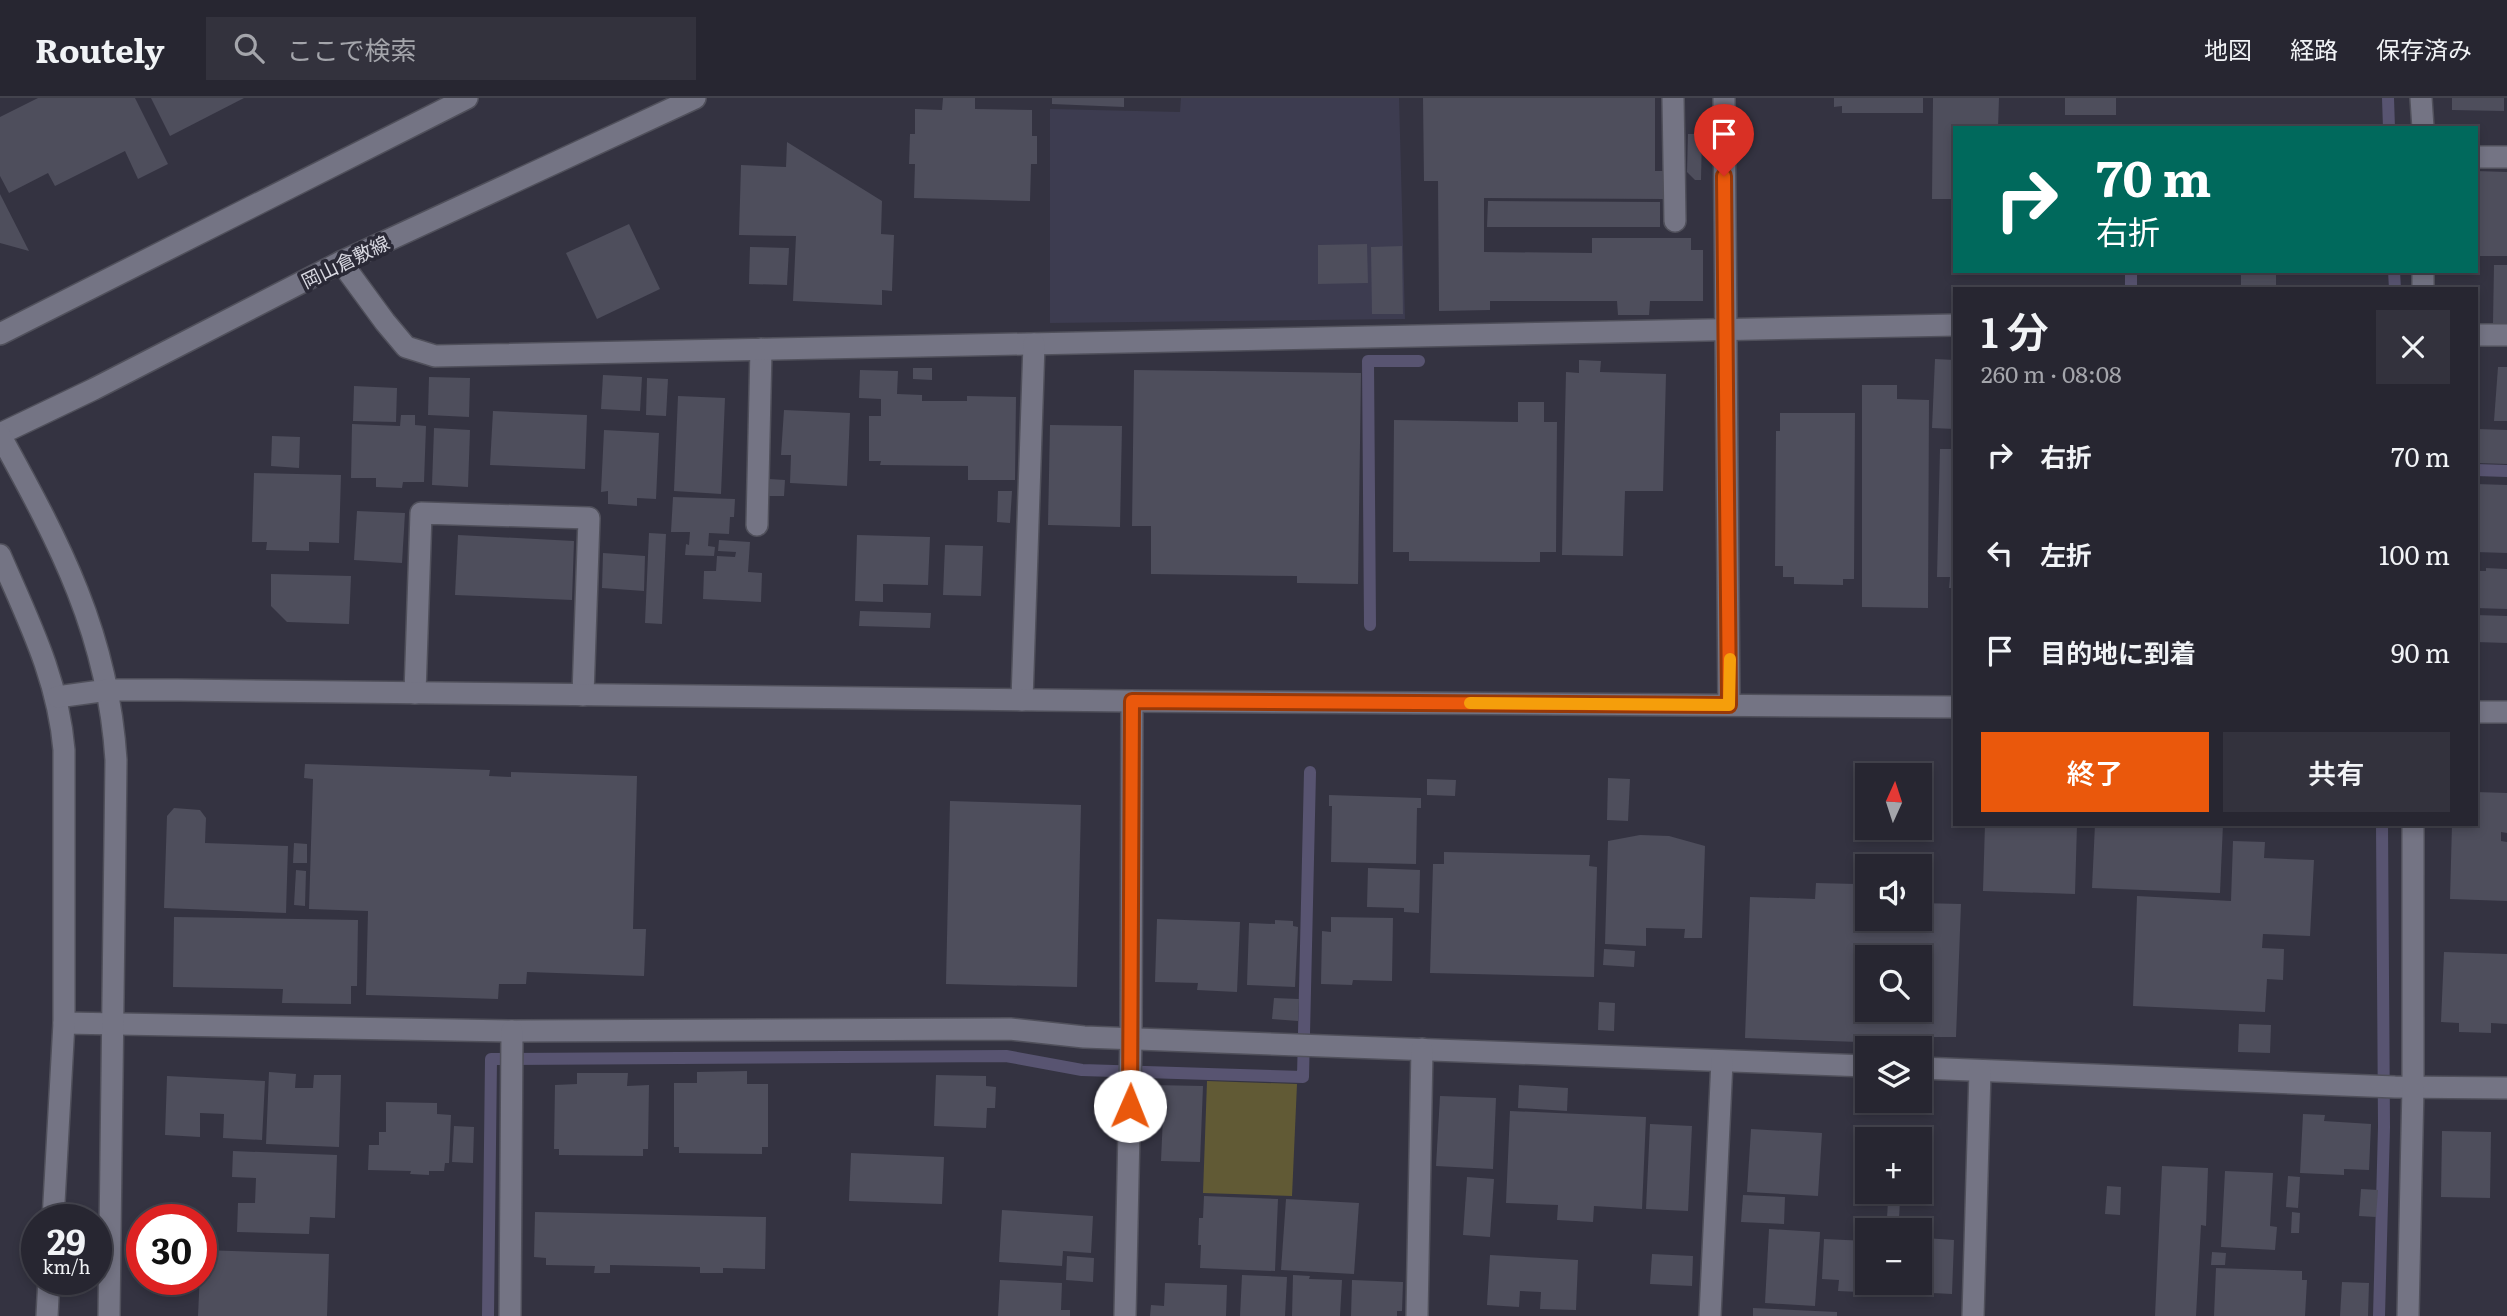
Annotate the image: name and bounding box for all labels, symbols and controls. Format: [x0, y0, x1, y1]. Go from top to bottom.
search box [206, 17, 696, 80]
text: Routely [35, 24, 164, 73]
icon: search [230, 29, 268, 67]
text: ここで検索 [286, 29, 416, 68]
text: 地図 [2204, 31, 2252, 66]
text: 経路 [2290, 31, 2338, 66]
text: 保存済み [2376, 31, 2472, 66]
pin [1694, 104, 1754, 176]
icon: arrive [1705, 115, 1743, 153]
text: 70 m [2096, 139, 2211, 212]
icon: right [1981, 154, 2072, 245]
text: 右折 [2096, 206, 2160, 254]
street label: 岡山倉敷線 [296, 228, 394, 294]
text: 1 分 [1981, 299, 2049, 361]
button: close [2376, 310, 2450, 384]
text: 260 m · 08:08 [1981, 356, 2122, 390]
icon: right [1981, 436, 2019, 474]
text: 右折 [2040, 436, 2092, 475]
text: 70 m [2391, 436, 2450, 475]
icon: left [1981, 534, 2019, 572]
text: 左折 [2040, 534, 2092, 573]
text: 100 m [2379, 534, 2450, 573]
icon: arrive [1981, 632, 2019, 670]
text: 目的地に到着 [2040, 632, 2196, 671]
text: 90 m [2391, 632, 2450, 671]
button: 終了 [1981, 732, 2209, 812]
button: 共有 [2223, 732, 2450, 812]
north arrow [1855, 763, 1932, 840]
map controls [1855, 763, 1932, 1295]
button: sound [1855, 854, 1932, 931]
button: search [1855, 945, 1932, 1022]
button: layers [1855, 1036, 1932, 1113]
position arrow [1093, 1069, 1167, 1143]
button: + [1855, 1127, 1932, 1204]
speed limit sign: 30 [126, 1204, 217, 1295]
text: 29 [47, 1214, 86, 1266]
button: − [1855, 1218, 1932, 1295]
text: km/h [43, 1253, 90, 1280]

